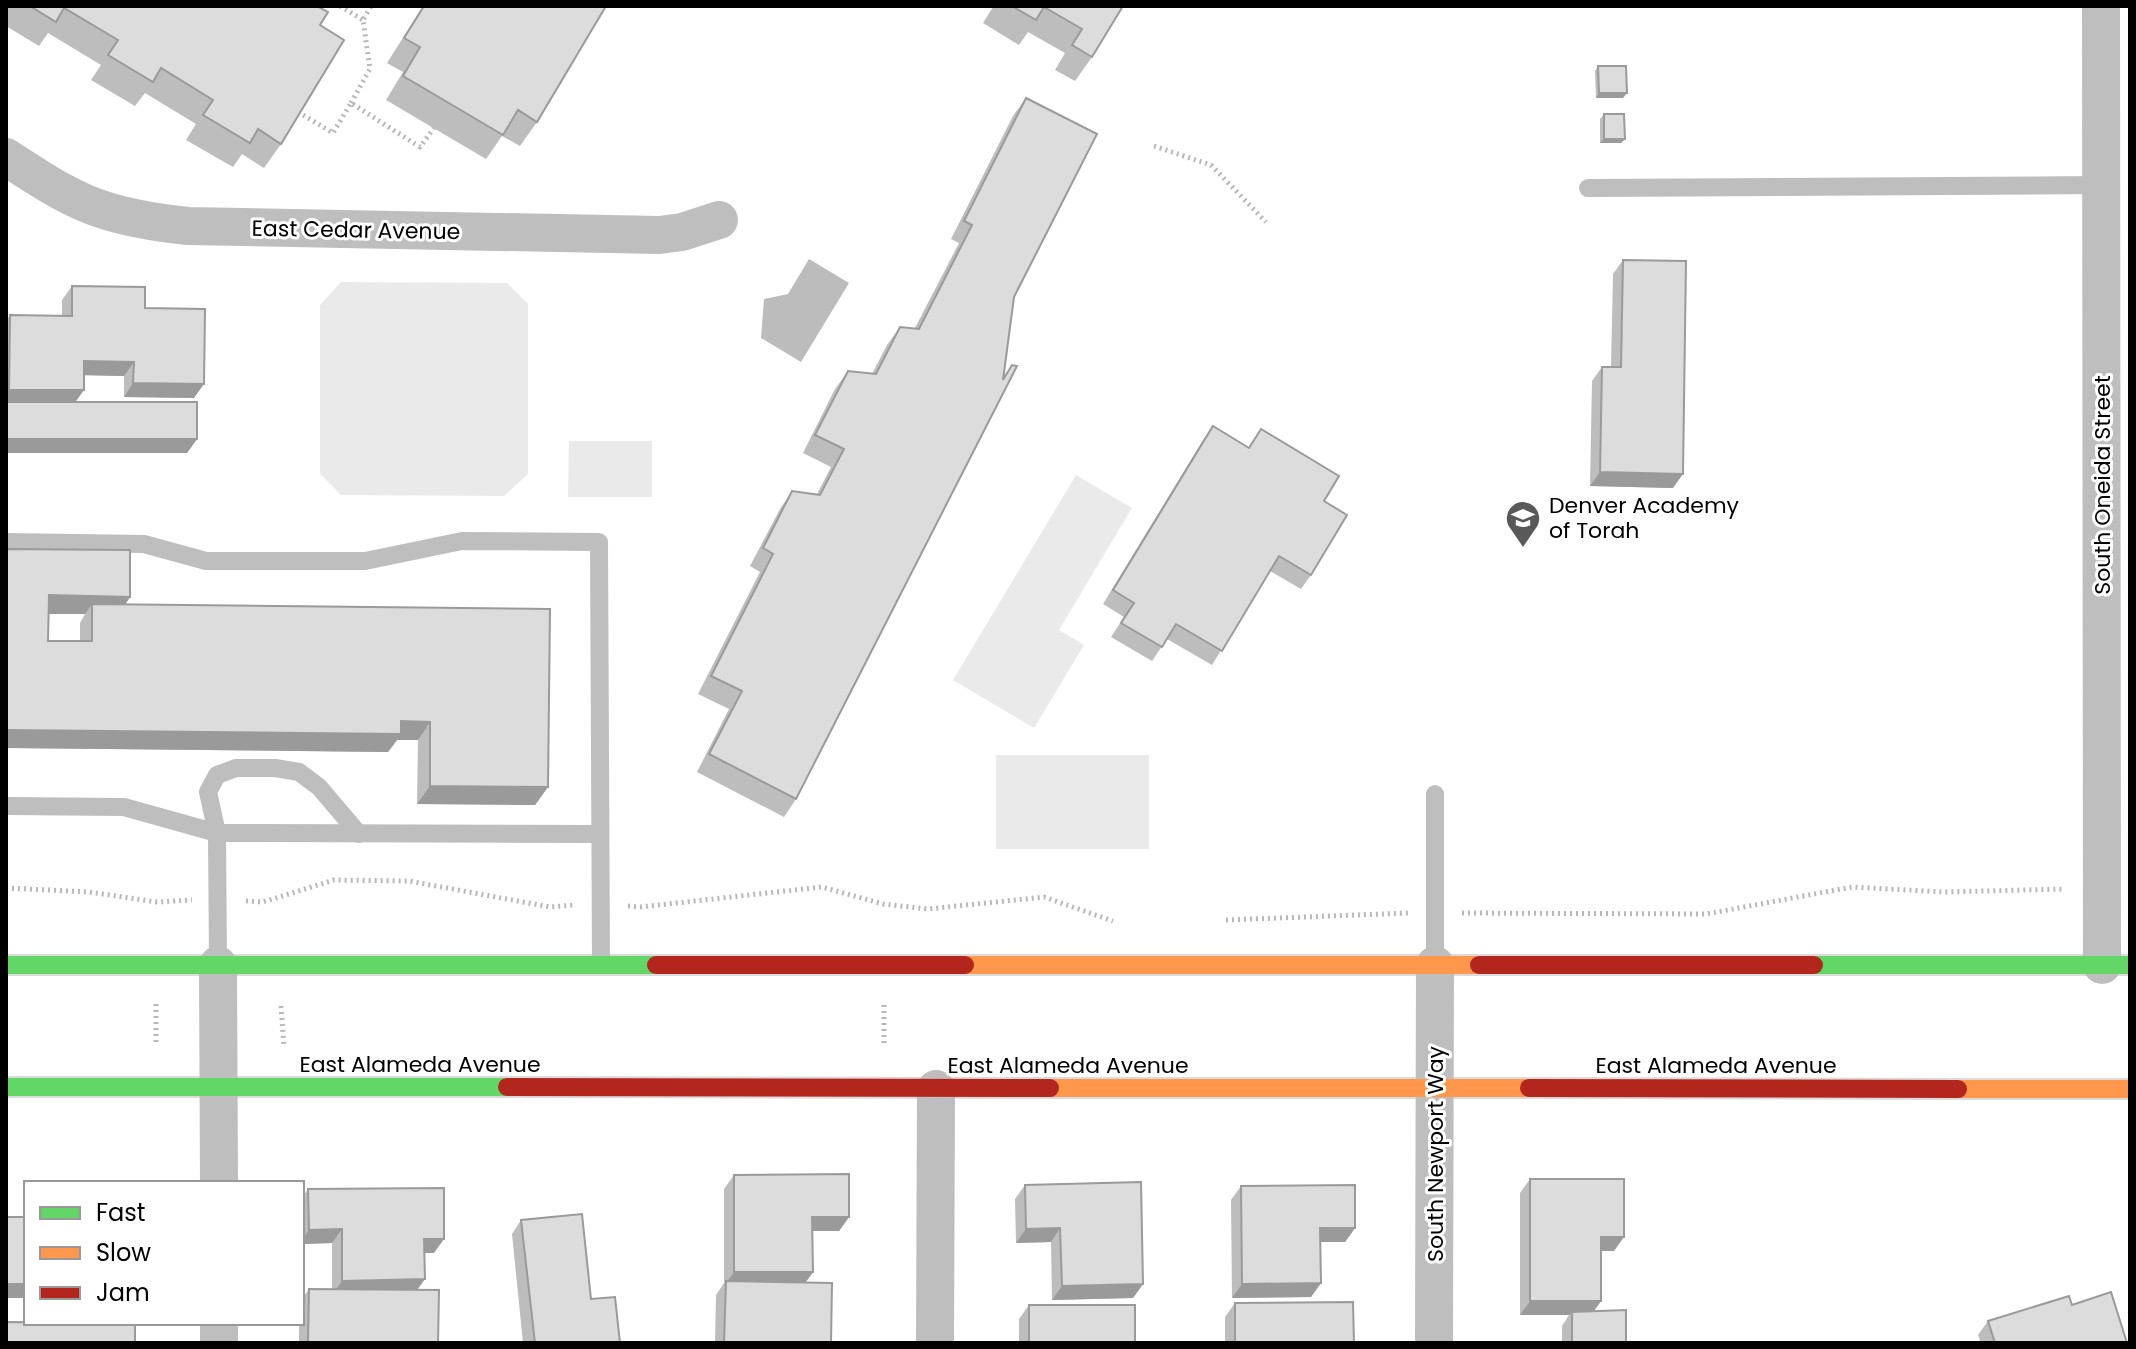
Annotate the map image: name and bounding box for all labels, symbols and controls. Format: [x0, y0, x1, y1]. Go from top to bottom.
street label: East Cedar Avenue [251, 213, 461, 247]
street label: South Oneida Street [2087, 375, 2118, 595]
place label: Denver Academy of Torah [1549, 490, 1740, 546]
school or university icon: Denver Academy of Torah [1504, 499, 1542, 549]
street label: South Newport Way [1420, 1045, 1451, 1262]
street label: East Alameda Avenue [299, 1049, 541, 1080]
street label: East Alameda Avenue [947, 1050, 1189, 1081]
street label: East Alameda Avenue [1595, 1050, 1837, 1081]
legend [24, 1181, 304, 1325]
text: Fast [96, 1196, 146, 1229]
text: Slow [96, 1236, 151, 1269]
text: Jam [96, 1276, 150, 1309]

